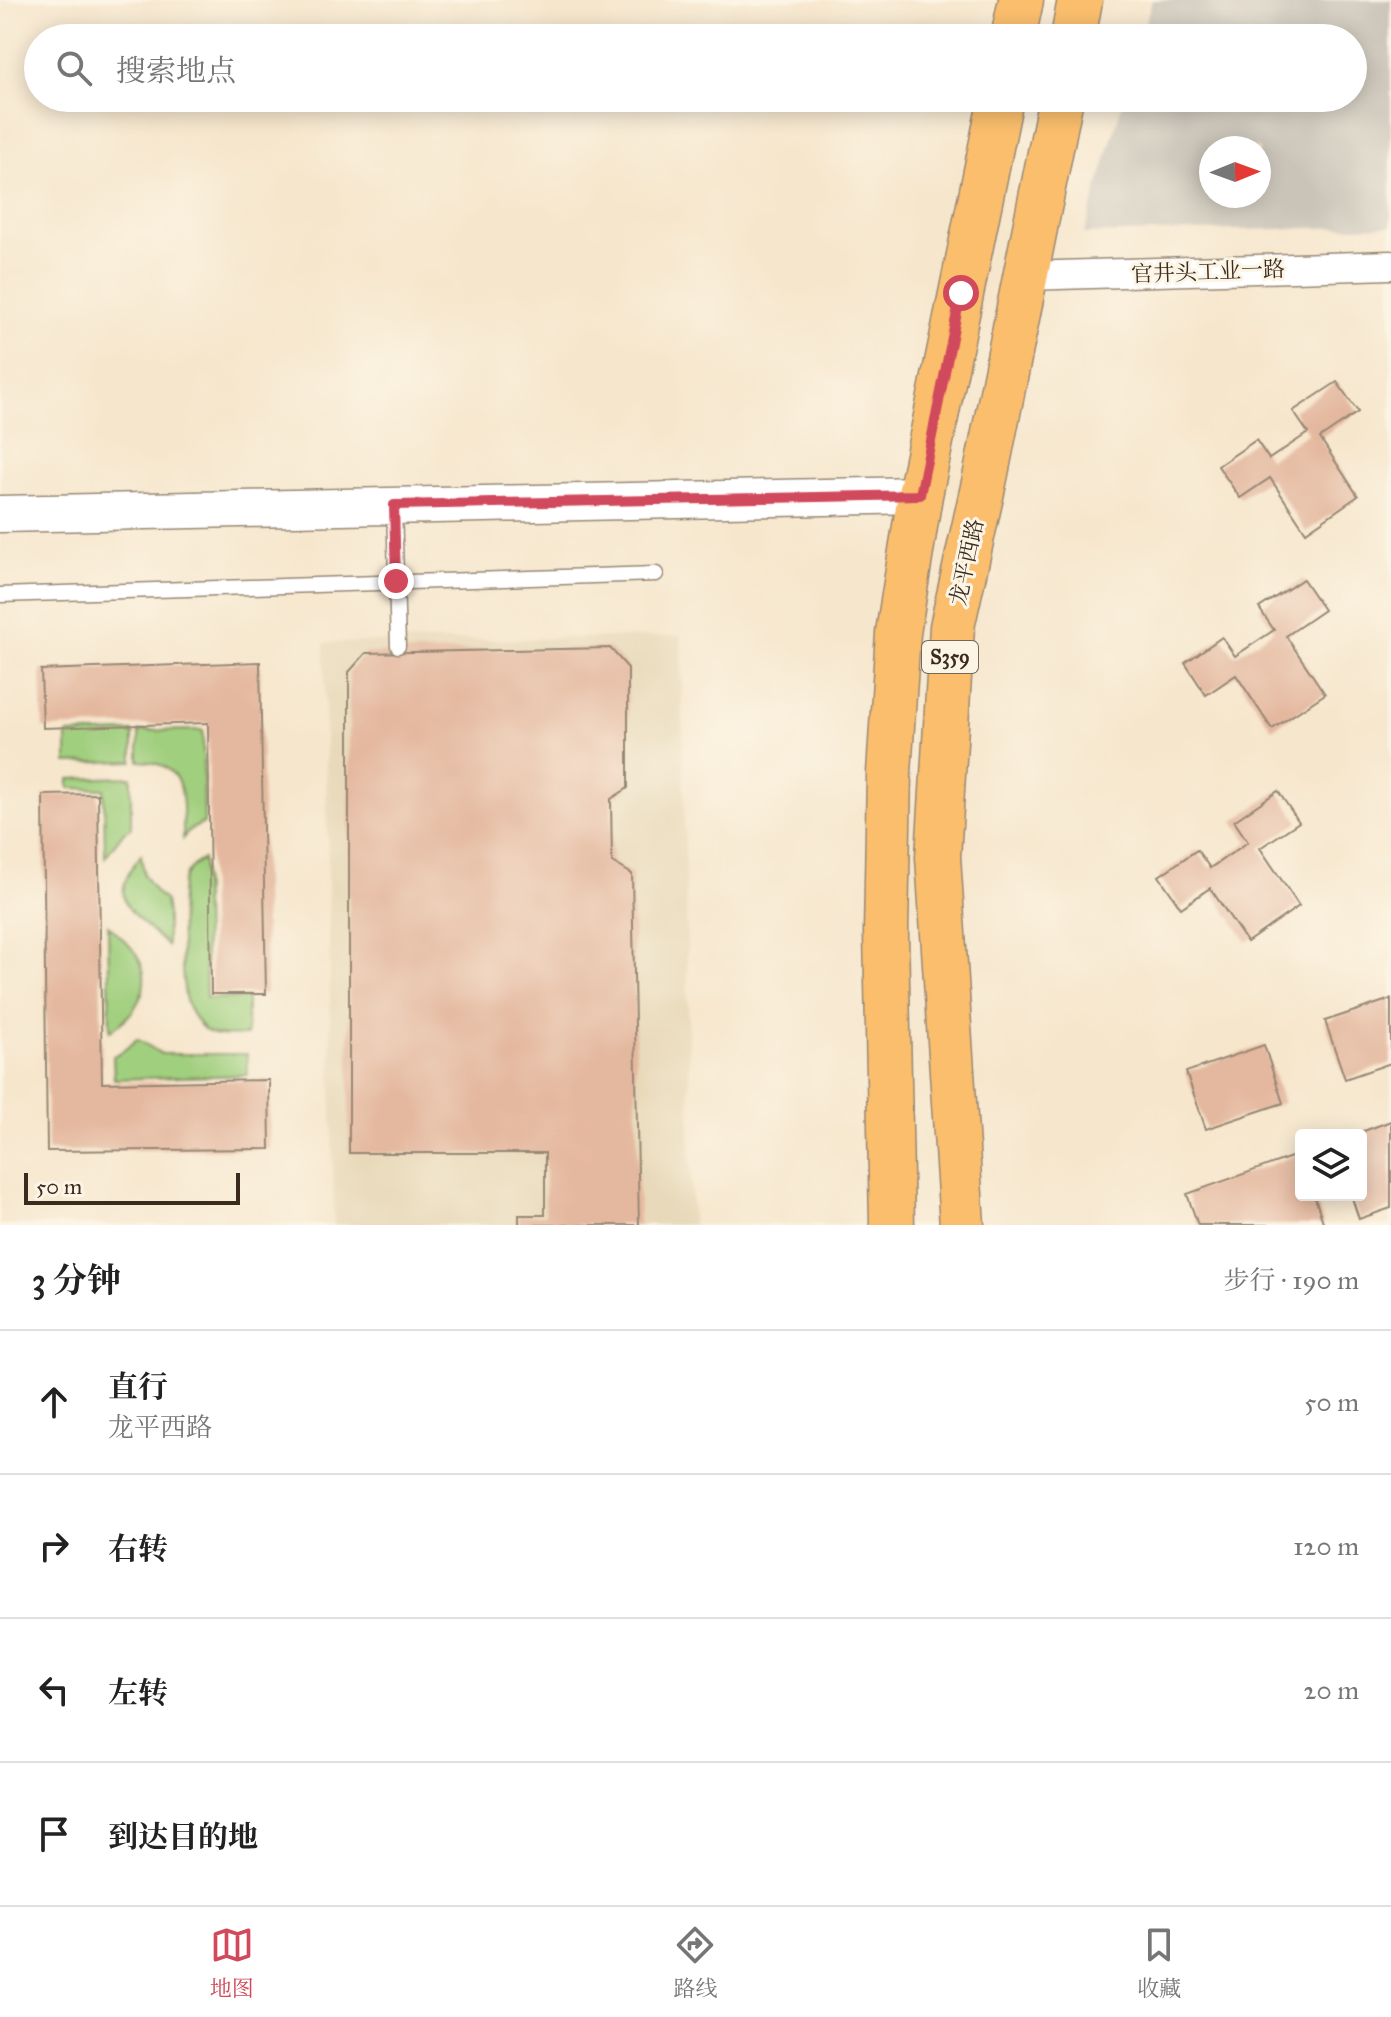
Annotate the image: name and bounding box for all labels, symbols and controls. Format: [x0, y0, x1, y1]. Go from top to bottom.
search box [24, 24, 1367, 112]
icon: search [52, 46, 96, 90]
text: 搜索地点 [116, 53, 236, 89]
north arrow [1199, 136, 1271, 208]
street label: 官井头工业一路 [1131, 255, 1285, 288]
route start [943, 275, 979, 311]
street label: 龙平西路 [944, 516, 989, 608]
route end [378, 563, 414, 599]
road number: S359 [922, 641, 978, 673]
map controls [1295, 1129, 1367, 1201]
button: layers [1295, 1129, 1367, 1201]
scale bar [24, 1169, 240, 1205]
text: 50 m [36, 1173, 82, 1200]
text: 3 分钟 [32, 1260, 121, 1301]
text: 步行 · 190 m [1224, 1264, 1359, 1296]
text: 直行 [108, 1369, 168, 1405]
icon: ahead [32, 1380, 76, 1424]
text: 50 m [1304, 1386, 1359, 1418]
text: 龙平西路 [108, 1411, 212, 1443]
icon: right [32, 1524, 76, 1568]
text: 120 m [1293, 1530, 1359, 1562]
text: 右转 [108, 1531, 168, 1567]
icon: left [32, 1668, 76, 1712]
text: 20 m [1304, 1674, 1359, 1706]
text: 左转 [108, 1675, 168, 1711]
icon: arrive [32, 1812, 76, 1856]
text: 到达目的地 [108, 1819, 258, 1855]
tab: 地图 [210, 1923, 254, 2002]
tab: 路线 [673, 1923, 717, 2002]
tab: 收藏 [1137, 1923, 1181, 2002]

